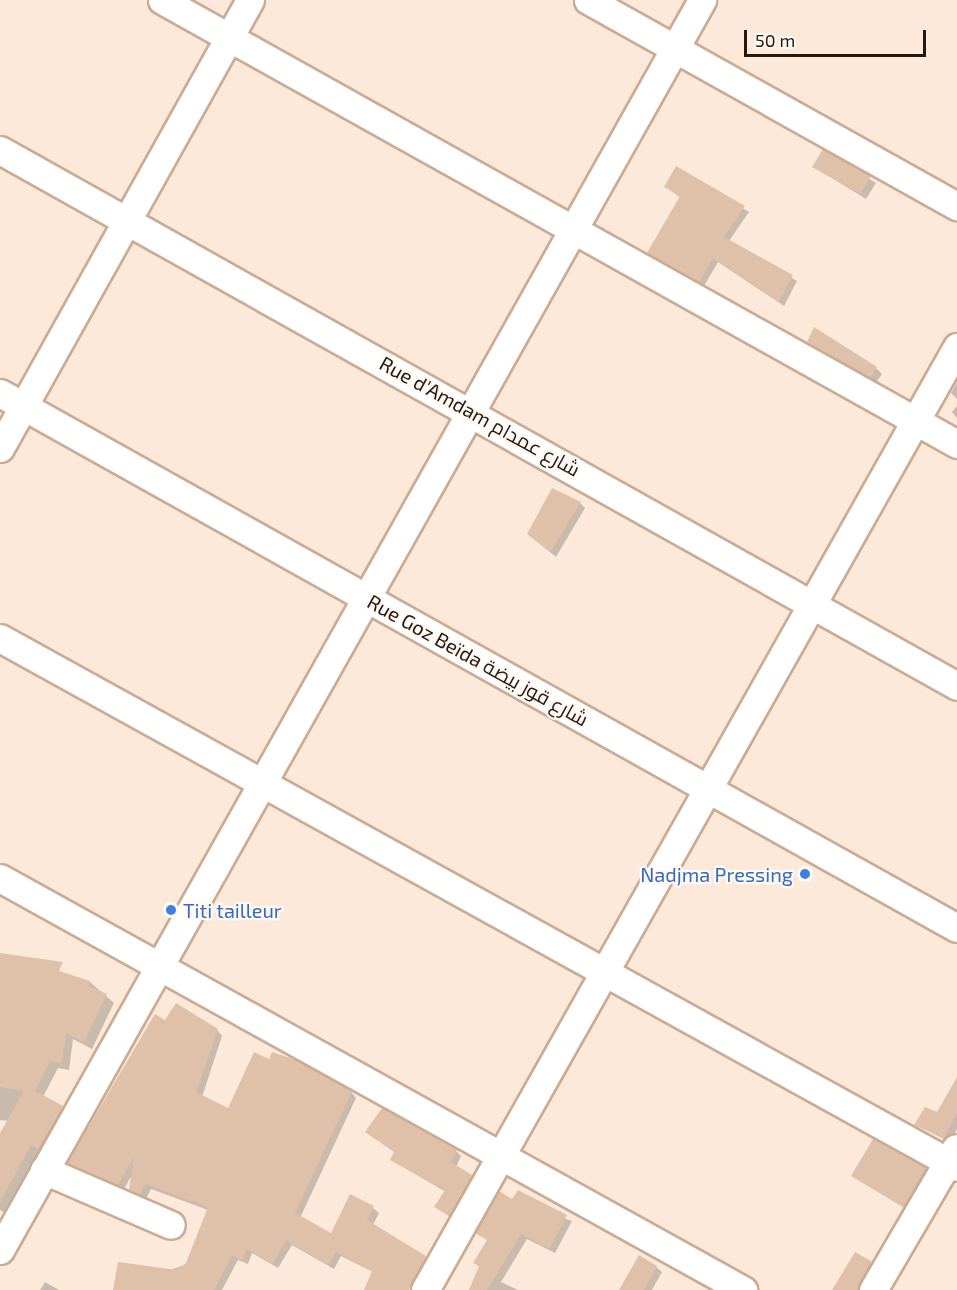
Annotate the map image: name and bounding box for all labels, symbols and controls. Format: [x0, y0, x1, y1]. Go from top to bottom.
scale bar [747, 18, 928, 56]
text: 50 m [755, 29, 795, 51]
street label: Rue d'Amdam شارع عمدام [376, 351, 584, 481]
street label: Rue Goz Beïda شارع قوز بيضة [363, 589, 593, 731]
place label: Nadjma Pressing [640, 862, 793, 886]
marker: Nadjma Pressing [798, 867, 812, 881]
place label: Titi tailleur [183, 898, 282, 922]
marker: Titi tailleur [164, 903, 178, 917]

